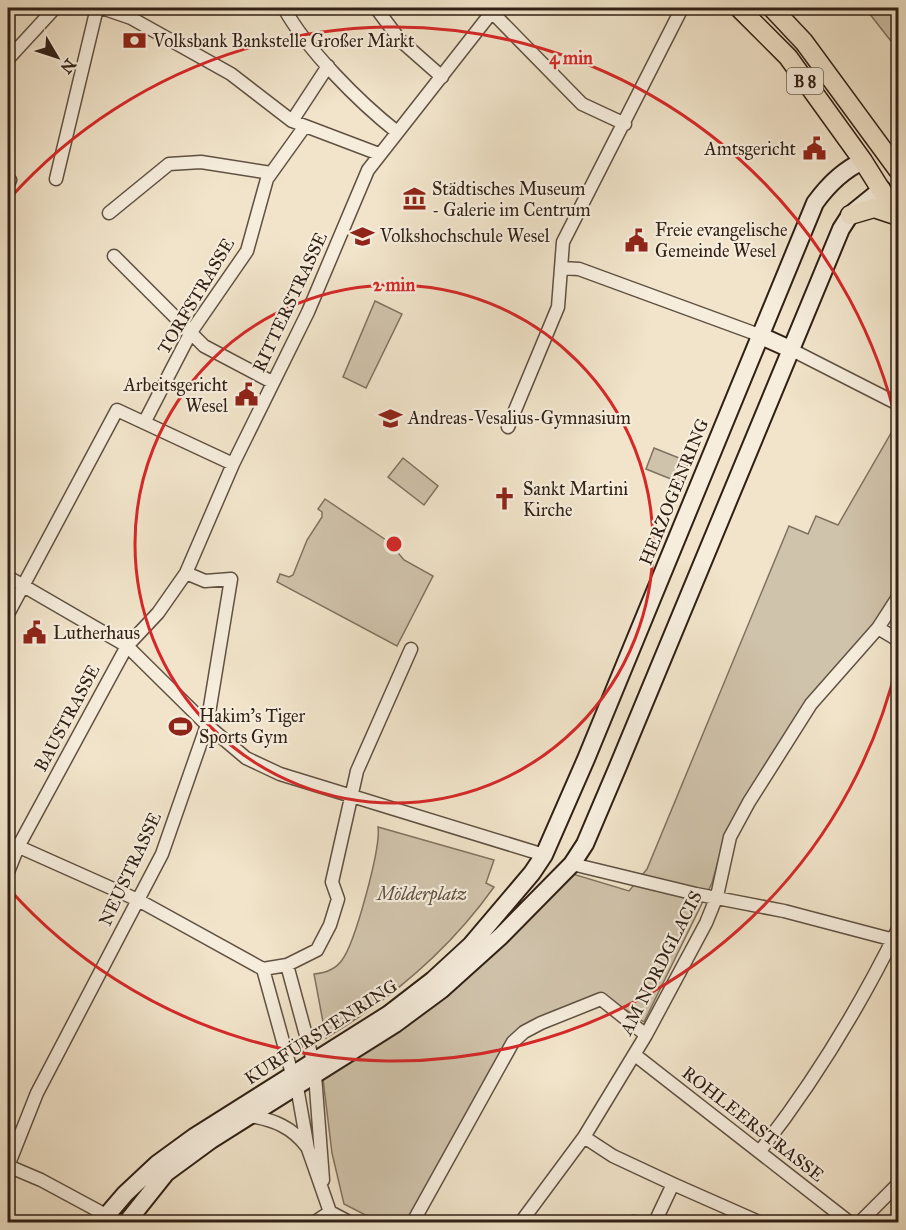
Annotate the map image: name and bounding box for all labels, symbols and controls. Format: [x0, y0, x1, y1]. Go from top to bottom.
north arrow [27, 27, 87, 87]
bank icon: Volksbank Bankstelle Großer Markt [122, 28, 148, 54]
place label: Volksbank Bankstelle Großer Markt [152, 30, 415, 52]
text: 4 min [549, 47, 593, 70]
text: N [56, 55, 80, 78]
road number: B 8 [787, 68, 823, 94]
public building icon: Amtsgericht [801, 136, 827, 162]
place label: Amtsgericht [704, 138, 797, 161]
place label: Städtisches Museum - Galerie im Centrum [432, 178, 591, 221]
museum icon: Städtisches Museum - Galerie im Centrum [401, 186, 427, 212]
place label: Freie evangelische Gemeinde Wesel [655, 219, 787, 262]
school or university icon: Volkshochschule Wesel [349, 223, 375, 249]
place label: Volkshochschule Wesel [379, 225, 550, 247]
public building icon: Freie evangelische Gemeinde Wesel [624, 227, 650, 253]
street label: RITTERSTRASSE [248, 228, 332, 375]
street label: TORFSTRASSE [153, 234, 239, 358]
text: 2 min [373, 274, 416, 296]
place label: Arbeitsgericht Wesel [123, 374, 229, 417]
public building icon: Arbeitsgericht Wesel [233, 382, 259, 408]
school or university icon: Andreas-Vesalius-Gymnasium [377, 405, 403, 431]
place label: Andreas-Vesalius-Gymnasium [407, 407, 631, 429]
street label: HERZOGENRING [635, 416, 713, 568]
place label: Sankt Martini Kirche [523, 478, 628, 521]
church icon: Sankt Martini Kirche [492, 486, 518, 512]
centre of rings [384, 534, 404, 554]
public building icon: Lutherhaus [22, 620, 48, 646]
place label: Lutherhaus [53, 622, 140, 644]
street label: BAUSTRASSE [29, 660, 105, 775]
place label: Hakim's Tiger Sports Gym [199, 705, 306, 748]
sports icon: Hakim's Tiger Sports Gym [168, 713, 194, 739]
street label: NEUSTRASSE [94, 808, 166, 929]
park label: Mölderplatz [375, 883, 467, 906]
street label: AM NORDGLACIS [615, 887, 707, 1040]
street label: KURFÜRSTENRING [240, 974, 401, 1090]
street label: ROHLEERSTRASSE [678, 1062, 828, 1186]

